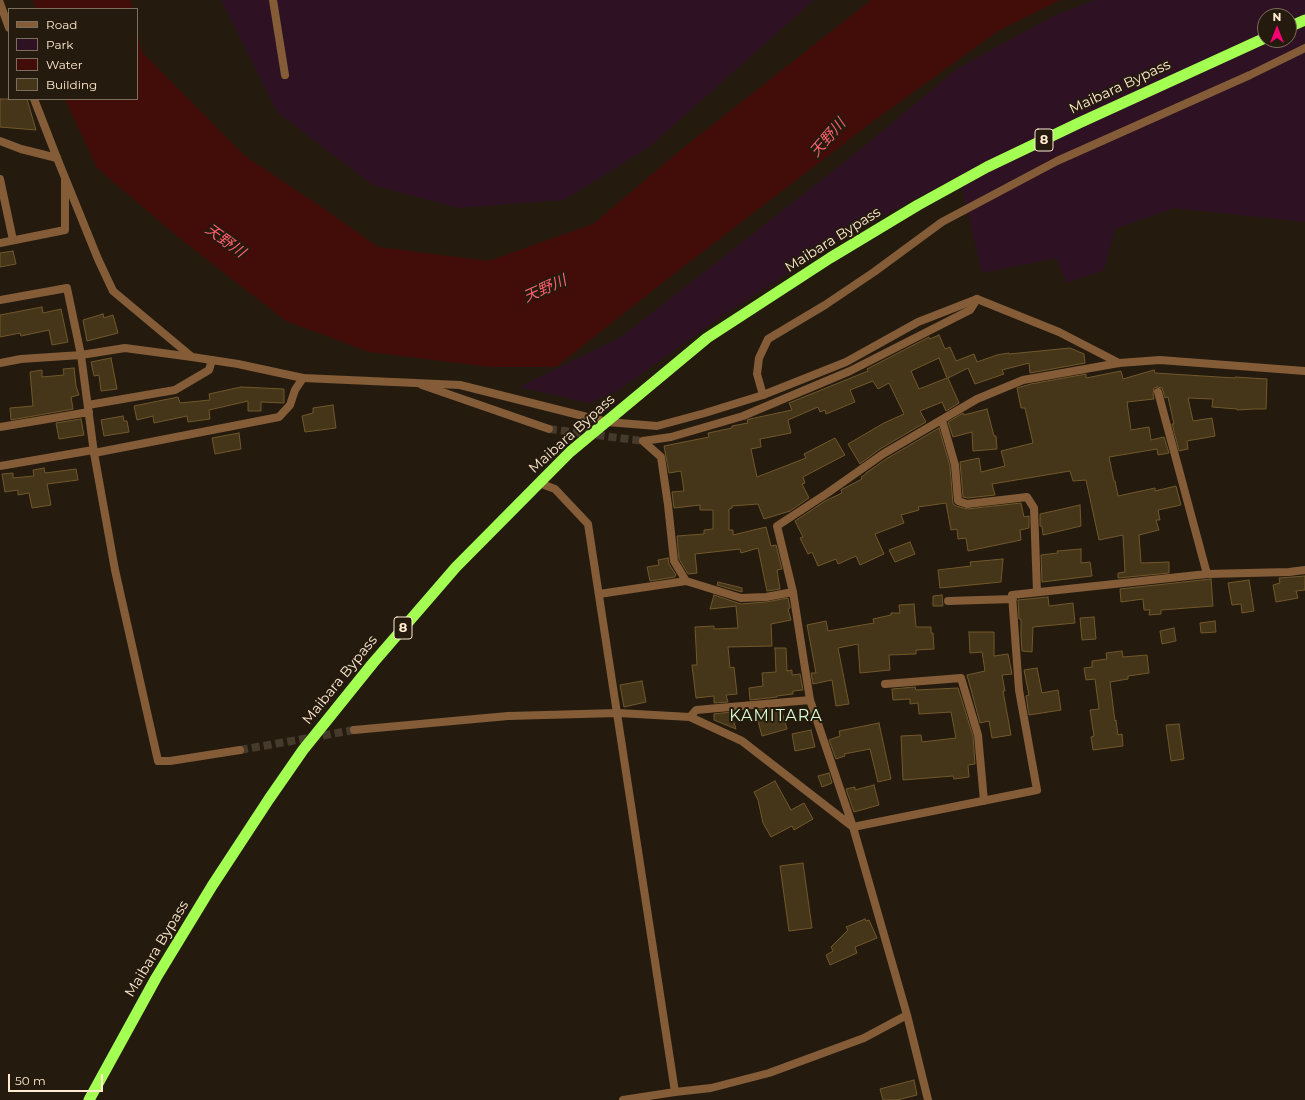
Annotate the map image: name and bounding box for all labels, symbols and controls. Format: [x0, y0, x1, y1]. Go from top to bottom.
legend [8, 8, 138, 100]
north arrow [1257, 8, 1297, 48]
text: N [1273, 10, 1281, 24]
text: Road [46, 17, 77, 32]
text: Park [46, 37, 73, 52]
street label: Maibara Bypass [1067, 56, 1173, 118]
text: Water [46, 57, 82, 72]
text: Building [46, 77, 97, 92]
water label: 天野川 [806, 115, 850, 161]
road number: 8 [1035, 129, 1053, 151]
street label: Maibara Bypass [782, 204, 884, 276]
water label: 天野川 [202, 220, 248, 262]
water label: 天野川 [521, 272, 569, 306]
street label: Maibara Bypass [526, 391, 618, 477]
road number: 8 [394, 617, 412, 639]
street label: Maibara Bypass [299, 632, 381, 728]
district label: KAMITARA [729, 706, 823, 726]
street label: Maibara Bypass [122, 898, 192, 1000]
scale bar [10, 1066, 105, 1092]
text: 50 m [15, 1073, 46, 1088]

